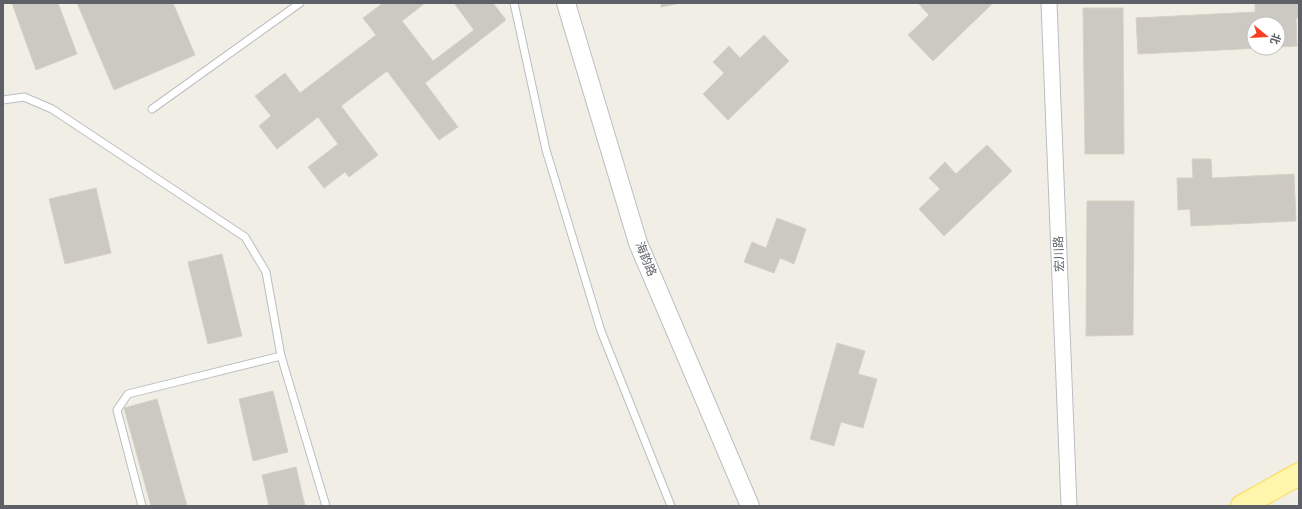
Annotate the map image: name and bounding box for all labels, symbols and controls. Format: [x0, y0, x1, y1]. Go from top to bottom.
north arrow [1246, 16, 1286, 56]
text: 北 [1267, 32, 1283, 46]
street label: 宏川路 [1051, 236, 1067, 272]
street label: 海韵路 [633, 240, 659, 278]

